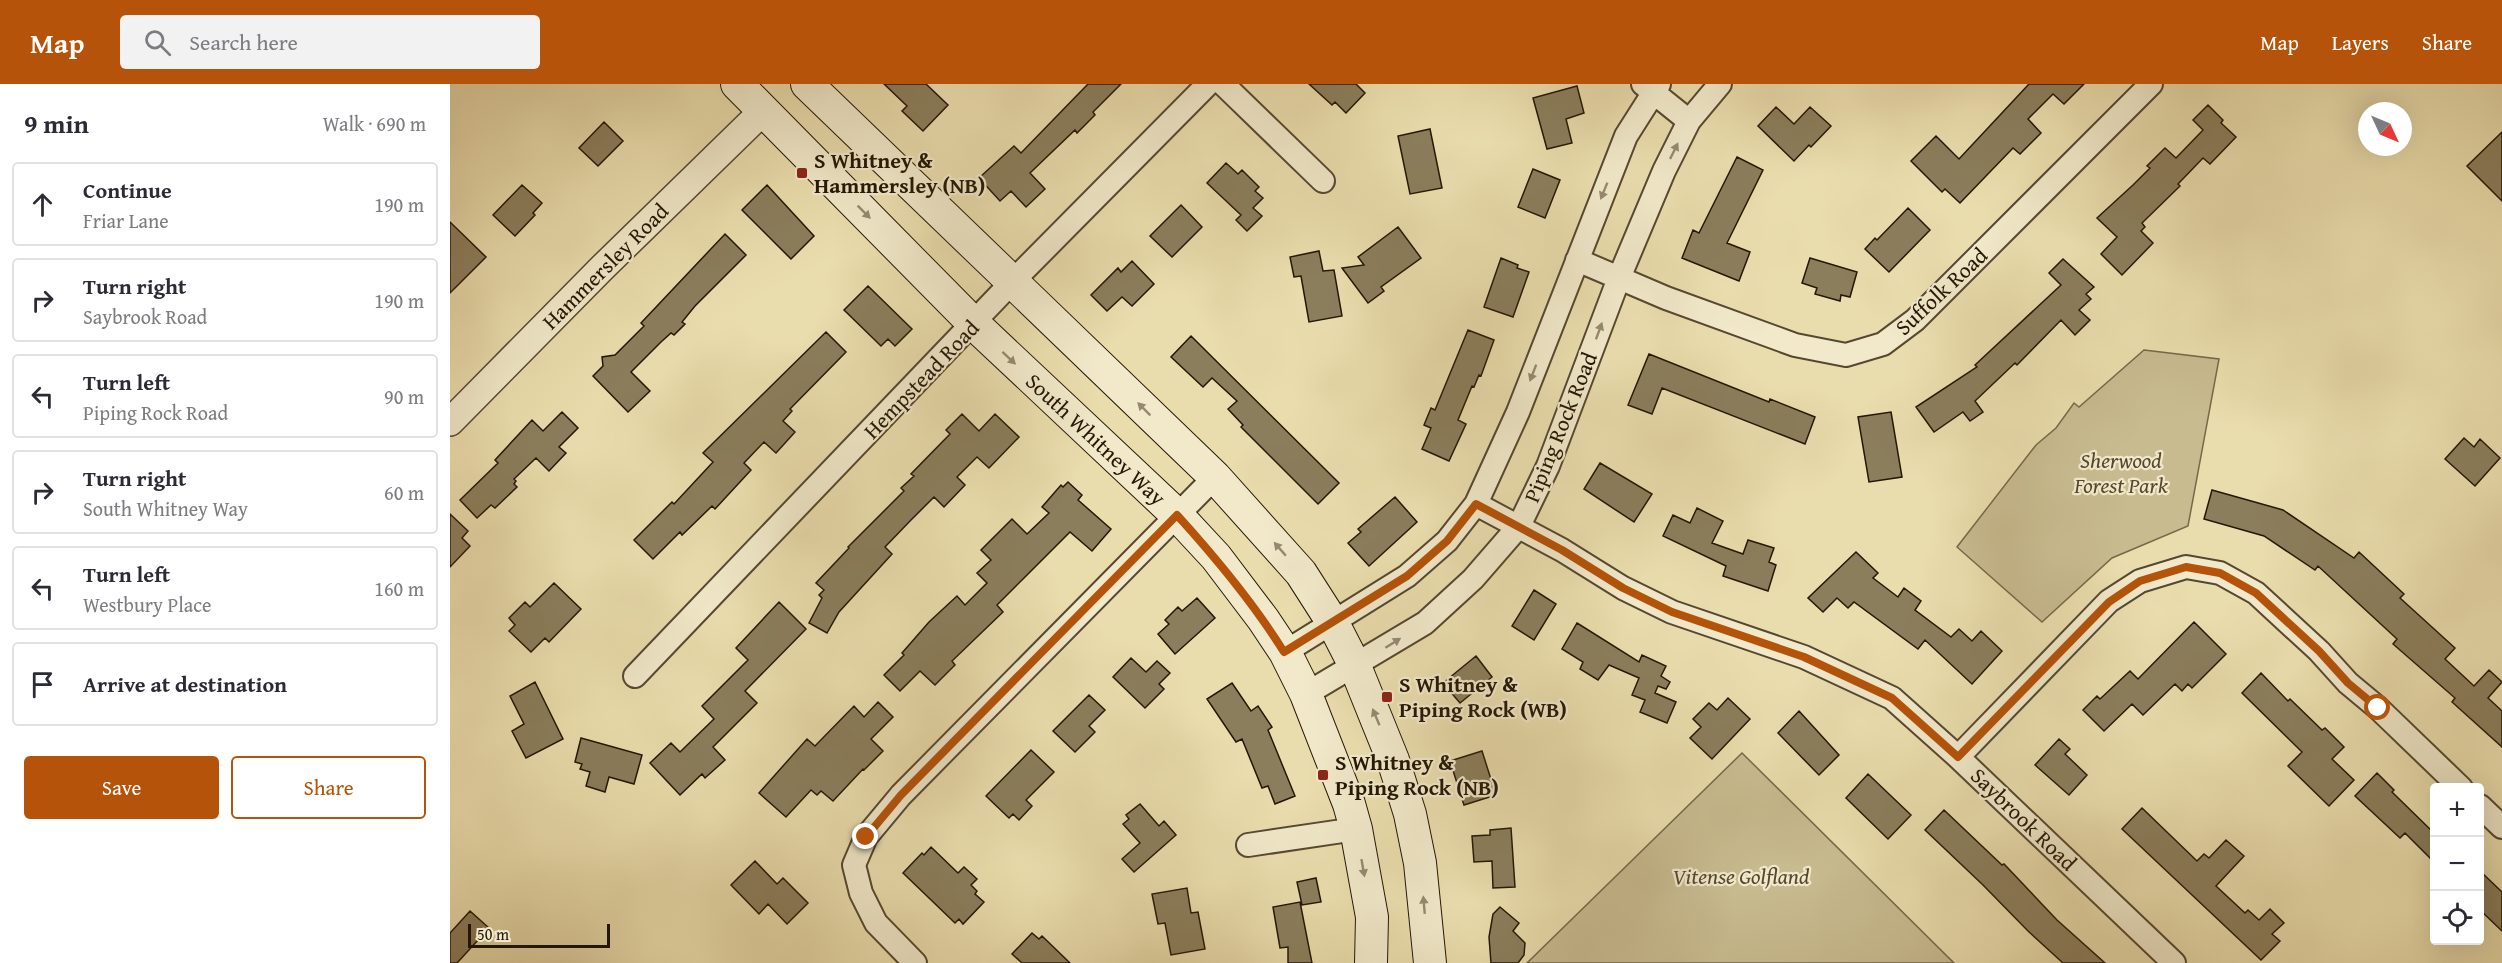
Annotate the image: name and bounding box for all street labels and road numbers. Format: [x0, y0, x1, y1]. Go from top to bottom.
street label: Hammersley Road [534, 195, 676, 337]
street label: Suffolk Road [1888, 240, 1995, 342]
street label: Hempstead Road [856, 312, 986, 446]
street label: Piping Rock Road [1515, 347, 1605, 507]
street label: South Whitney Way [1019, 365, 1173, 513]
street label: Saybrook Road [1964, 760, 2084, 878]

